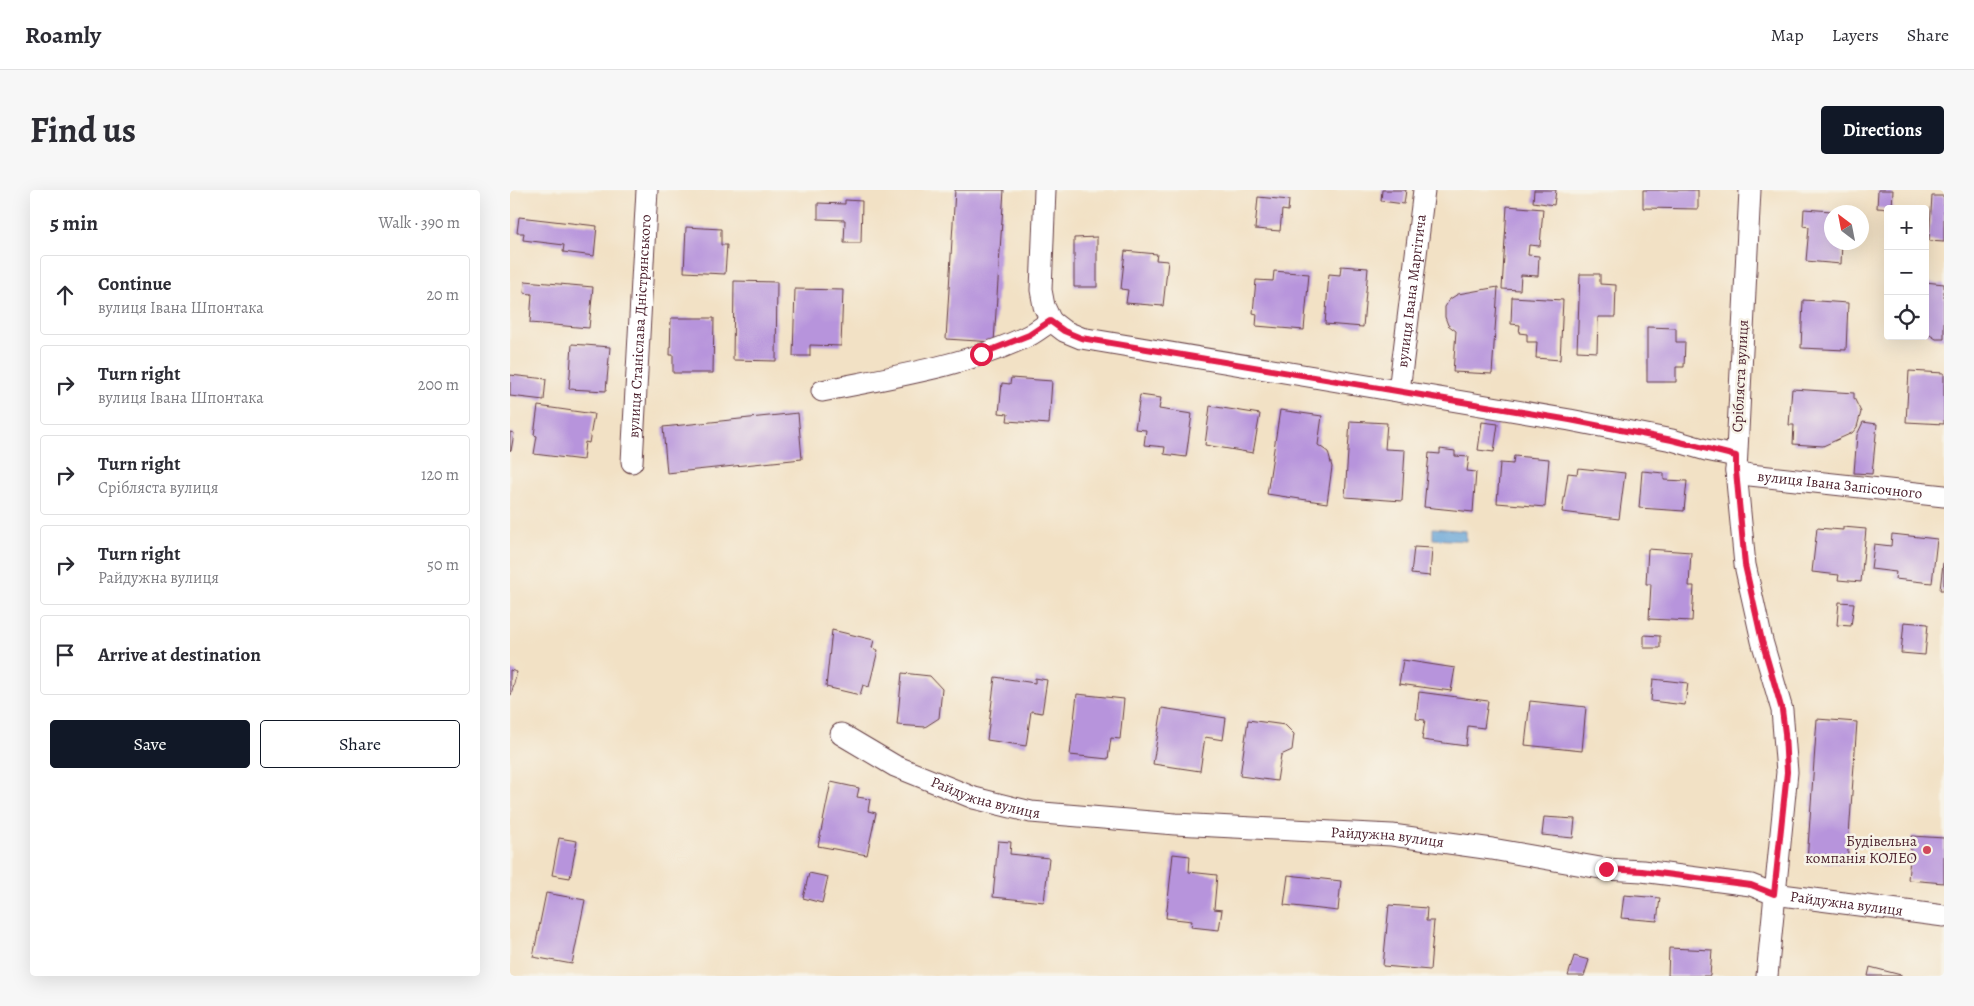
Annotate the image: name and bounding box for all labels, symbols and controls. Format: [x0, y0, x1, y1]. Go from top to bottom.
text: Roamly [25, 19, 101, 51]
text: Map [1771, 23, 1804, 47]
text: Layers [1832, 23, 1879, 47]
text: Share [1907, 23, 1949, 47]
text: Find us [30, 106, 136, 154]
button: Directions [1821, 106, 1944, 154]
north arrow [1824, 205, 1869, 250]
map controls [1884, 205, 1929, 340]
button: + [1884, 205, 1929, 250]
text: 5 min [50, 209, 98, 237]
text: Walk · 390 m [379, 212, 460, 234]
street label: вулиця Івана Маргітича [1392, 213, 1431, 369]
street label: вулиця Станіслава Дністрянського [623, 214, 656, 439]
button: − [1884, 250, 1929, 295]
text: Continue [98, 271, 172, 297]
icon: ahead [51, 281, 79, 309]
text: 20 m [426, 284, 459, 306]
button: locate [1884, 295, 1929, 340]
text: вулиця Івана Шпонтака [98, 297, 264, 319]
street label: Срібляста вулиця [1727, 319, 1753, 433]
route start [970, 343, 993, 366]
text: Turn right [98, 361, 180, 387]
icon: right [51, 371, 79, 399]
text: 200 m [418, 374, 459, 396]
text: вулиця Івана Шпонтака [98, 387, 264, 409]
text: Turn right [98, 451, 180, 477]
icon: right [51, 461, 79, 489]
text: 120 m [421, 464, 459, 486]
street label: вулиця Івана Запісочного [1757, 466, 1923, 504]
text: Срібляста вулиця [98, 477, 218, 499]
text: Turn right [98, 541, 180, 567]
icon: right [51, 551, 79, 579]
text: 50 m [427, 554, 459, 576]
text: Райдужна вулиця [98, 567, 219, 589]
icon: arrive [51, 641, 79, 669]
text: Arrive at destination [98, 642, 261, 668]
button: Save [50, 720, 250, 768]
button: Share [260, 720, 460, 768]
street label: Райдужна вулиця [928, 772, 1041, 823]
street label: Райдужна вулиця [1330, 822, 1445, 852]
place label: Будівельна компанія КОЛЕО [1805, 831, 1917, 868]
marker: Будівельна компанія КОЛЕО [1921, 844, 1933, 856]
route end [1595, 858, 1618, 881]
street label: Райдужна вулиця [1789, 886, 1904, 921]

